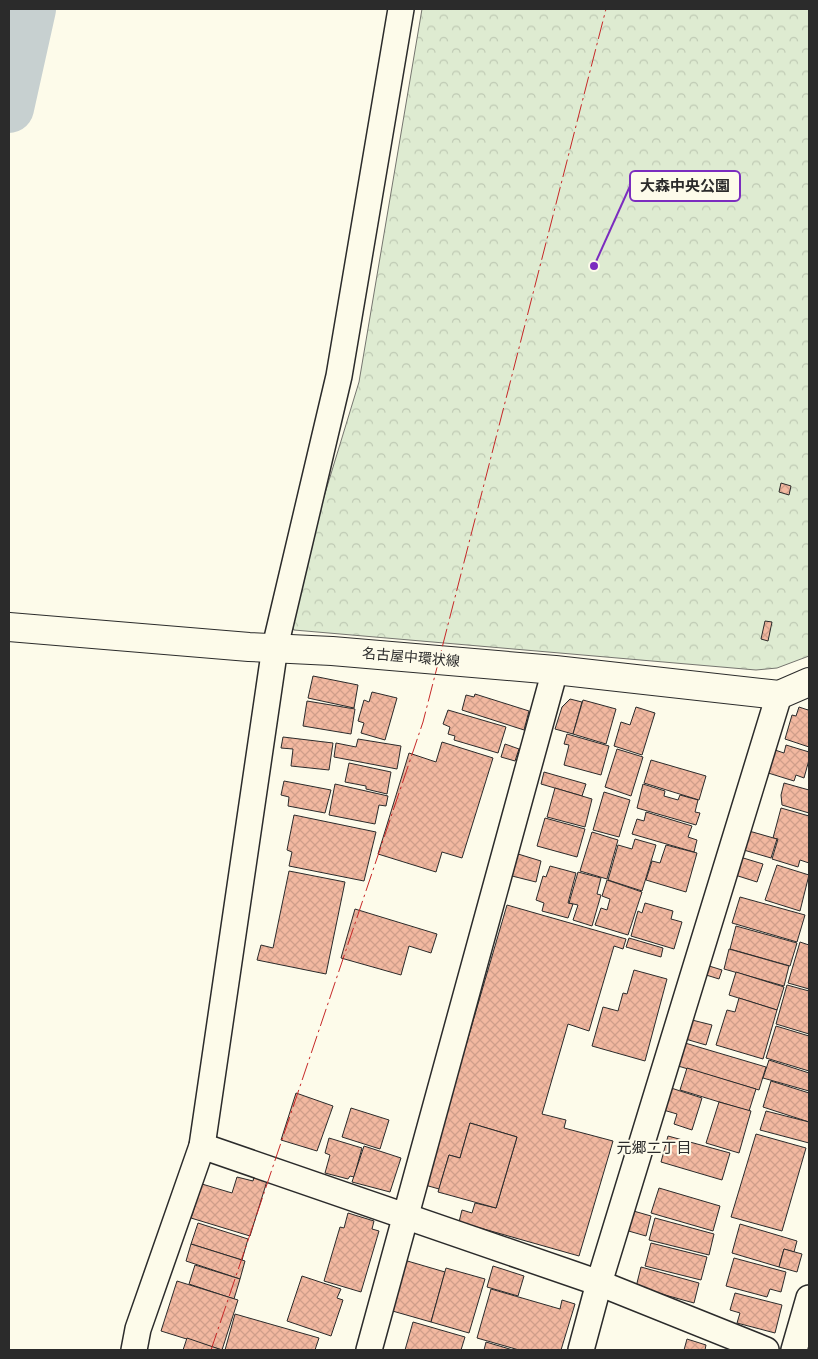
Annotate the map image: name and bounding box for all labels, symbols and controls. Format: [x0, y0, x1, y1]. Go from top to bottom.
callout: 大森中央公園 [630, 171, 740, 201]
text: 大森中央公園 [640, 177, 730, 194]
street label: 名古屋中環状線 [361, 645, 461, 669]
district label: 元郷二丁目 [616, 1139, 692, 1156]

